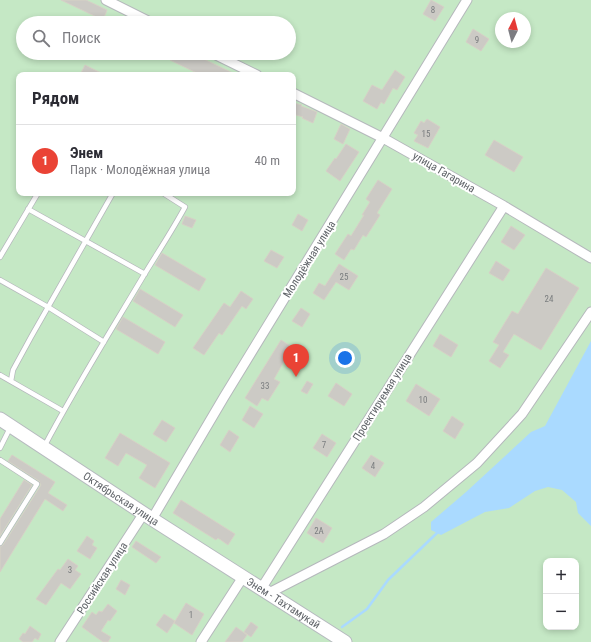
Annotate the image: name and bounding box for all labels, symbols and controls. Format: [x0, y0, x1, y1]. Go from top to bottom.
house number: 8 [431, 5, 435, 15]
north arrow [495, 12, 531, 48]
search box [16, 16, 296, 60]
icon: search [30, 27, 52, 49]
text: Поиск [62, 29, 101, 47]
house number: 9 [475, 35, 479, 45]
text: Рядом [32, 88, 79, 108]
house number: 15 [422, 129, 431, 139]
text: Энем [70, 144, 103, 162]
street label: улица Гагарина [410, 149, 477, 196]
text: 1 [42, 153, 48, 168]
text: 40 m [254, 153, 280, 168]
text: Парк · Молодёжная улица [70, 162, 210, 177]
street label: Молодёжная улица [281, 218, 338, 300]
house number: 25 [340, 272, 349, 282]
house number: 24 [545, 294, 554, 304]
pin: 1 [283, 344, 309, 377]
your location [335, 348, 355, 368]
street label: Проектируемая улица [350, 351, 415, 443]
house number: 33 [261, 381, 269, 391]
house number: 10 [419, 395, 427, 405]
house number: 7 [322, 440, 327, 450]
house number: 4 [371, 461, 376, 471]
street label: Октябрьская улица [81, 469, 161, 529]
house number: 2А [314, 526, 324, 536]
street label: Российская улица [74, 540, 130, 617]
map controls [543, 558, 579, 630]
button: + [543, 558, 579, 594]
house number: 3 [68, 565, 72, 575]
street label: Энем - Тахтамукай [244, 575, 323, 632]
button: − [543, 594, 579, 630]
house number: 1 [189, 610, 193, 620]

